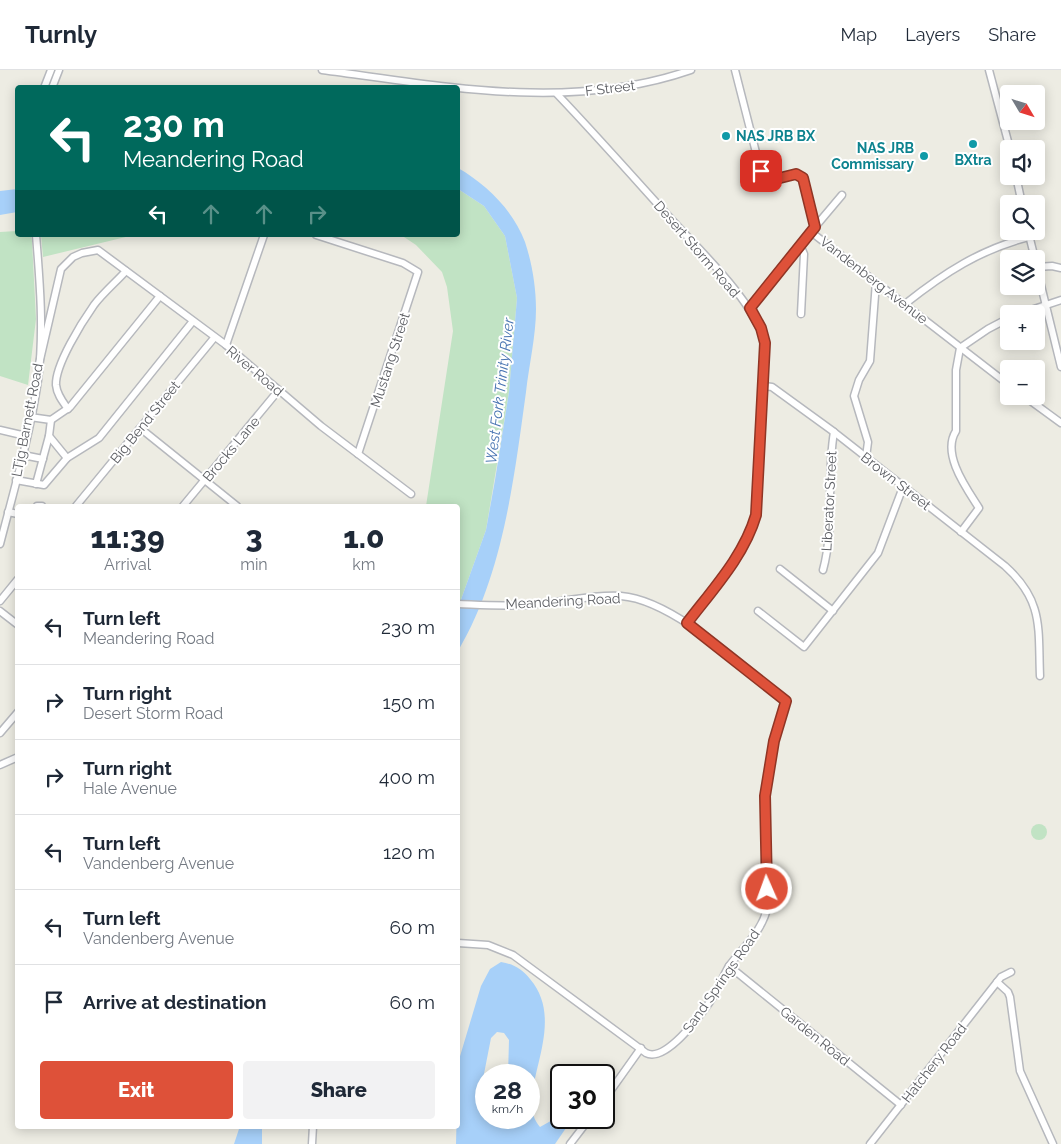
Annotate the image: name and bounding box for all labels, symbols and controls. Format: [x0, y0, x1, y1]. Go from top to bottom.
text: Turnly [25, 20, 97, 49]
text: Map [841, 24, 877, 45]
text: Layers [905, 24, 960, 45]
text: Share [988, 24, 1036, 45]
street label: F Street [584, 77, 636, 99]
north arrow [1000, 85, 1045, 130]
map controls [1000, 85, 1045, 405]
text: 230 m [123, 104, 225, 145]
icon: left [40, 105, 105, 170]
place label: NAS JRB BX [736, 128, 816, 144]
marker: NAS JRB BX [720, 130, 732, 142]
marker: BXtra [967, 138, 979, 150]
place label: NAS JRB Commissary [831, 140, 914, 172]
button: sound [1000, 140, 1045, 185]
text: Meandering Road [123, 146, 304, 172]
pin [740, 150, 782, 192]
marker: NAS JRB Commissary [918, 150, 930, 162]
place label: BXtra [955, 152, 991, 168]
icon: arrive [747, 157, 775, 185]
button: search [1000, 195, 1045, 240]
street label: Desert Storm Road [651, 197, 743, 301]
icon: left [144, 200, 172, 228]
icon: ahead [197, 200, 225, 228]
icon: ahead [250, 200, 278, 228]
icon: right [303, 200, 331, 228]
street label: Vandenberg Avenue [817, 233, 931, 327]
button: layers [1000, 250, 1045, 295]
button: + [1000, 305, 1045, 350]
street label: Mustang Street [367, 310, 413, 409]
water label: West Fork Trinity River [482, 316, 518, 465]
street label: River Road [223, 343, 287, 399]
button: − [1000, 360, 1045, 405]
street label: LTjg Barnett Road [8, 362, 46, 478]
street label: Big Bend Street [107, 377, 183, 466]
street label: Brocks Lane [199, 413, 263, 485]
street label: Brown Street [858, 449, 934, 513]
street label: Liberator Street [818, 450, 840, 552]
text: 11:39 [91, 520, 165, 555]
text: 3 [245, 520, 262, 555]
text: 1.0 [343, 520, 384, 555]
text: Arrival [104, 555, 151, 574]
text: min [240, 555, 268, 574]
text: km [352, 555, 375, 574]
street label: Meandering Road [505, 590, 621, 612]
text: Turn left [83, 607, 160, 629]
icon: left [40, 613, 68, 641]
text: 230 m [381, 616, 435, 638]
text: Meandering Road [83, 629, 214, 648]
text: Turn right [83, 682, 172, 704]
icon: right [40, 688, 68, 716]
text: 150 m [383, 691, 435, 713]
text: Desert Storm Road [83, 704, 223, 723]
text: Turn right [83, 757, 172, 779]
icon: right [40, 763, 68, 791]
text: 400 m [379, 766, 435, 788]
text: Hale Avenue [83, 779, 177, 798]
text: Turn left [83, 832, 160, 854]
icon: left [40, 838, 68, 866]
text: 120 m [383, 841, 435, 863]
text: Vandenberg Avenue [83, 854, 234, 873]
position arrow [740, 862, 792, 914]
text: Turn left [83, 907, 160, 929]
icon: left [40, 913, 68, 941]
text: 60 m [390, 916, 435, 938]
street label: Sand Springs Road [679, 926, 763, 1036]
text: Vandenberg Avenue [83, 929, 234, 948]
icon: arrive [40, 988, 68, 1016]
text: Arrive at destination [83, 991, 267, 1013]
text: 60 m [390, 991, 435, 1013]
street label: Garden Road [777, 1003, 853, 1069]
street label: Hatchery Road [898, 1020, 970, 1106]
button: Exit [40, 1061, 233, 1119]
button: Share [243, 1061, 435, 1119]
speed limit sign: 30 [550, 1064, 615, 1129]
text: 28 [493, 1075, 522, 1105]
text: km/h [492, 1102, 523, 1116]

